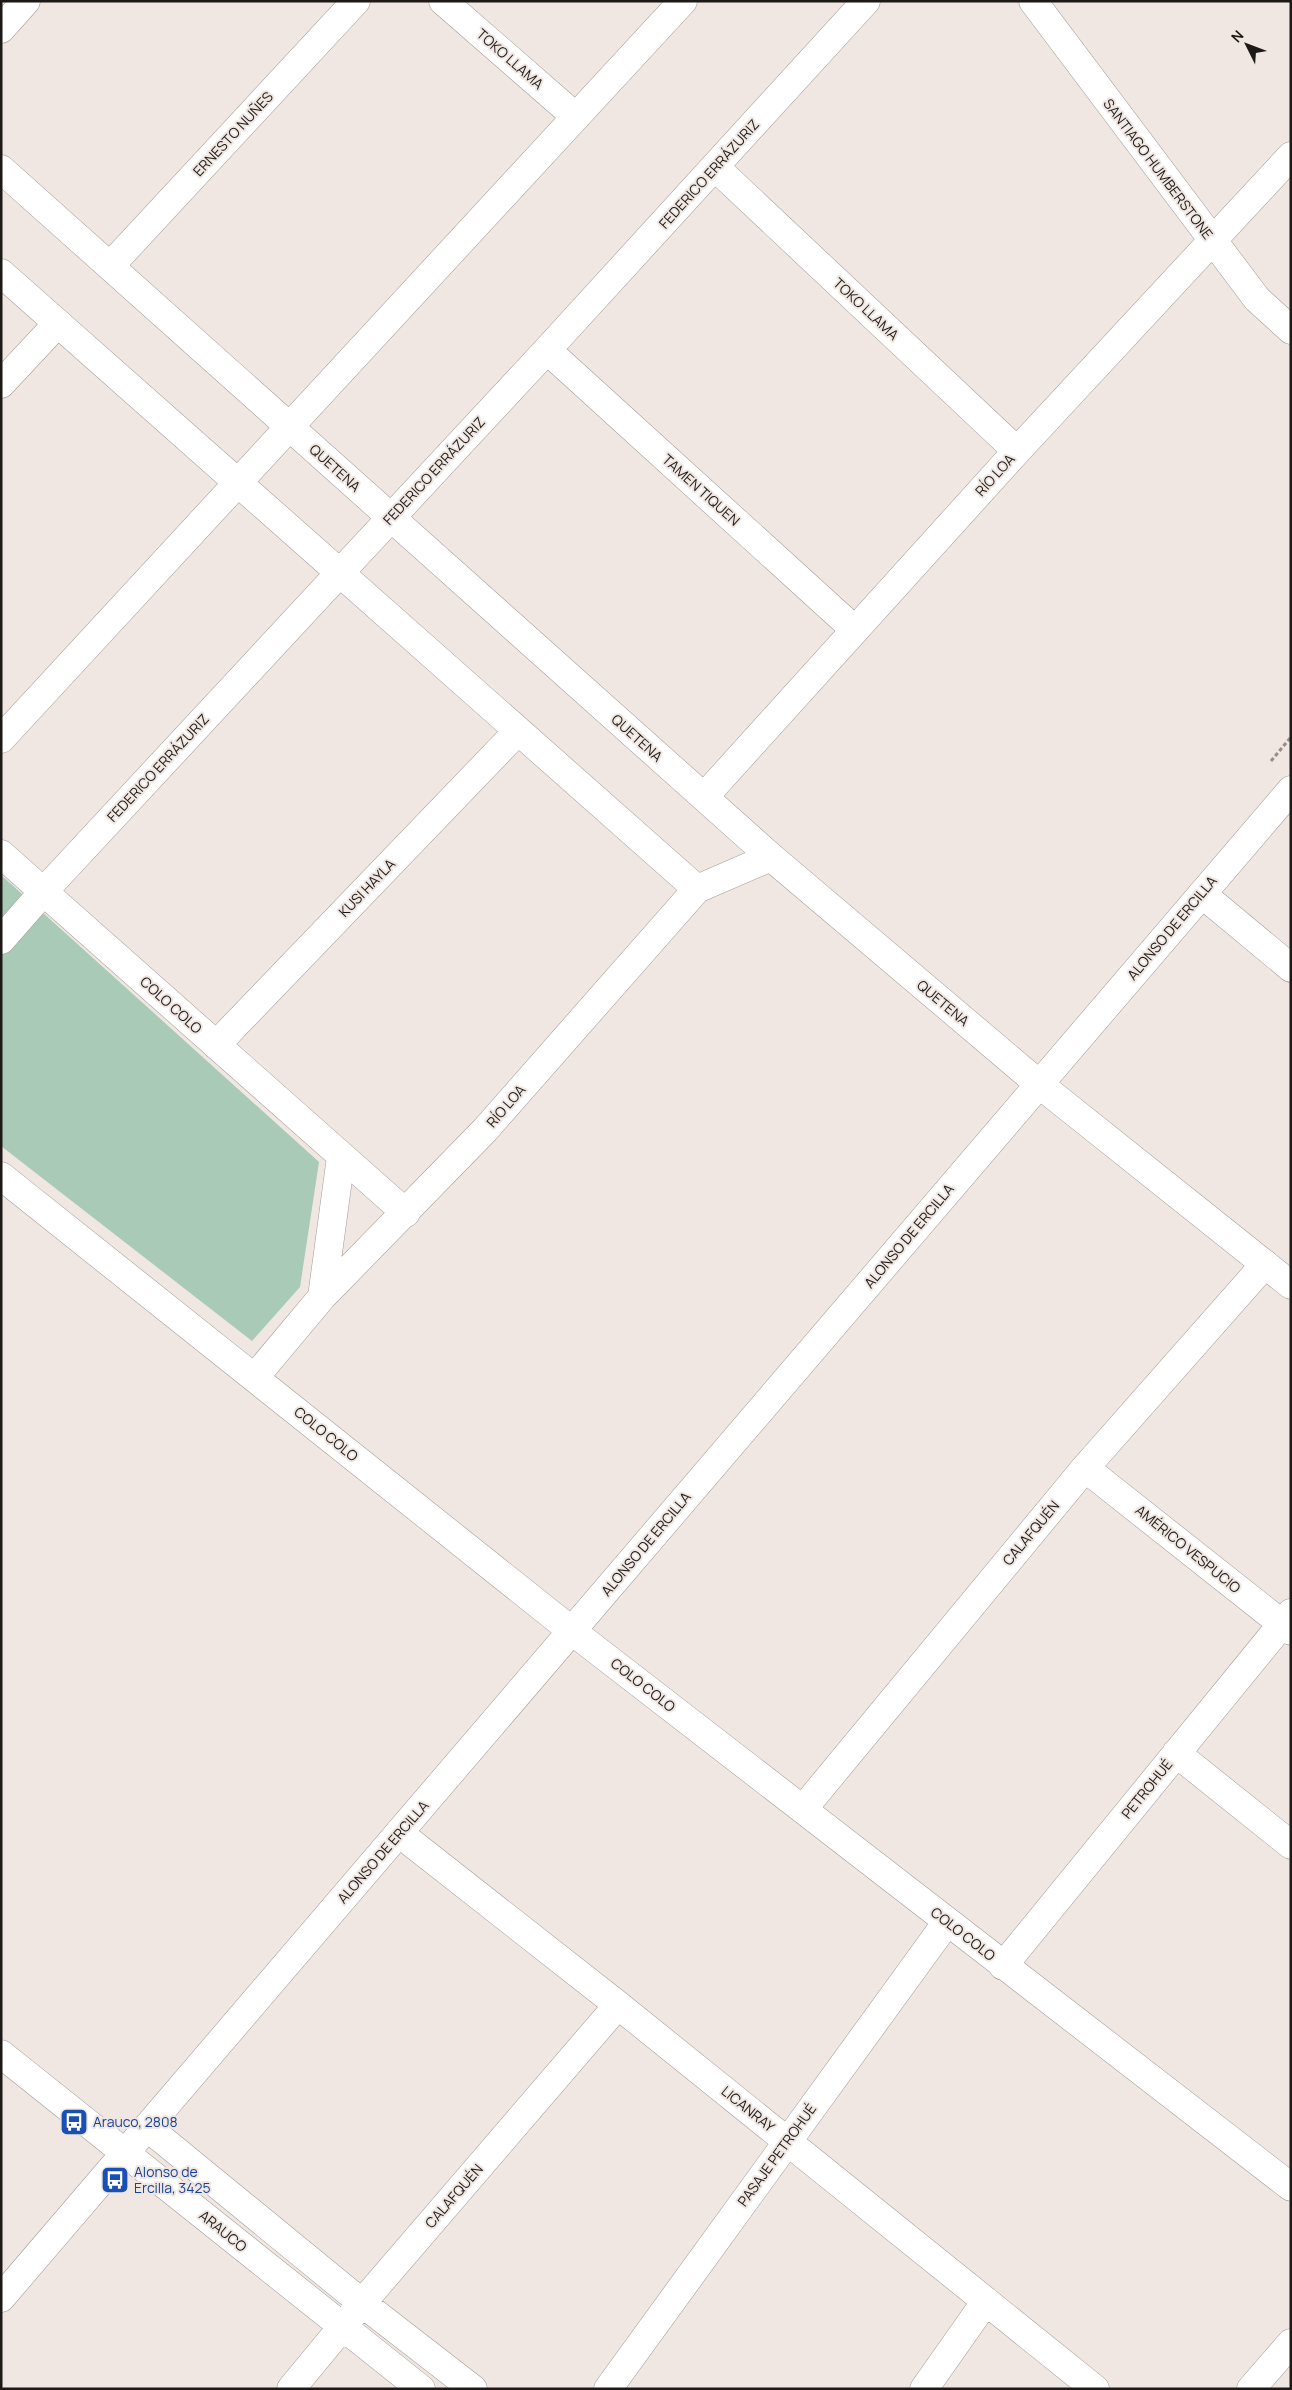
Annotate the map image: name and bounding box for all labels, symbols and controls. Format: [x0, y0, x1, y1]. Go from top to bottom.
north arrow [1222, 20, 1272, 70]
street label: TOKO LLAMA [473, 24, 548, 93]
text: N [1227, 26, 1247, 46]
street label: ERNESTO NUÑES [188, 87, 277, 180]
street label: SANTIAGO HUMBERSTONE [1099, 95, 1218, 243]
street label: FEDERICO ERRÁZURIZ [654, 115, 763, 232]
street label: TOKO LLAMA [829, 273, 903, 344]
street label: FEDERICO ERRÁZURIZ [379, 413, 489, 529]
street label: QUETENA [306, 440, 365, 496]
street label: RÍO LOA [971, 449, 1019, 500]
street label: TAMEN TIQUEN [658, 450, 744, 530]
street label: FEDERICO ERRÁZURIZ [103, 710, 213, 826]
street label: QUETENA [608, 710, 667, 766]
street label: KUSI HAYLA [334, 854, 399, 921]
street label: ALONSO DE ERCILLA [1122, 872, 1221, 984]
street label: COLO COLO [136, 972, 206, 1037]
street label: QUETENA [913, 975, 974, 1030]
street label: RÍO LOA [482, 1080, 529, 1131]
street label: ALONSO DE ERCILLA [859, 1180, 958, 1292]
street label: COLO COLO [290, 1402, 362, 1465]
street label: ALONSO DE ERCILLA [596, 1488, 695, 1600]
street label: CALAFQUÉN [998, 1496, 1063, 1569]
street label: AMÉRICO VESPUCIO [1132, 1500, 1245, 1597]
street label: COLO COLO [607, 1653, 680, 1716]
street label: PETROHUÉ [1117, 1755, 1176, 1822]
street label: ALONSO DE ERCILLA [333, 1796, 433, 1907]
street label: COLO COLO [927, 1902, 1000, 1965]
street label: LICANRAY [718, 2081, 779, 2136]
street label: PASAJE PETROHUÉ [733, 2100, 820, 2210]
bus stop icon: Arauco, 2808 [59, 2107, 89, 2137]
place label: Arauco, 2808 [93, 2112, 178, 2131]
street label: CALAFQUÉN [420, 2160, 487, 2232]
place label: Alonso de Ercilla, 3425 [134, 2162, 211, 2197]
bus stop icon: Alonso de Ercilla, 3425 [100, 2165, 130, 2195]
street label: ARAUCO [195, 2206, 251, 2256]

